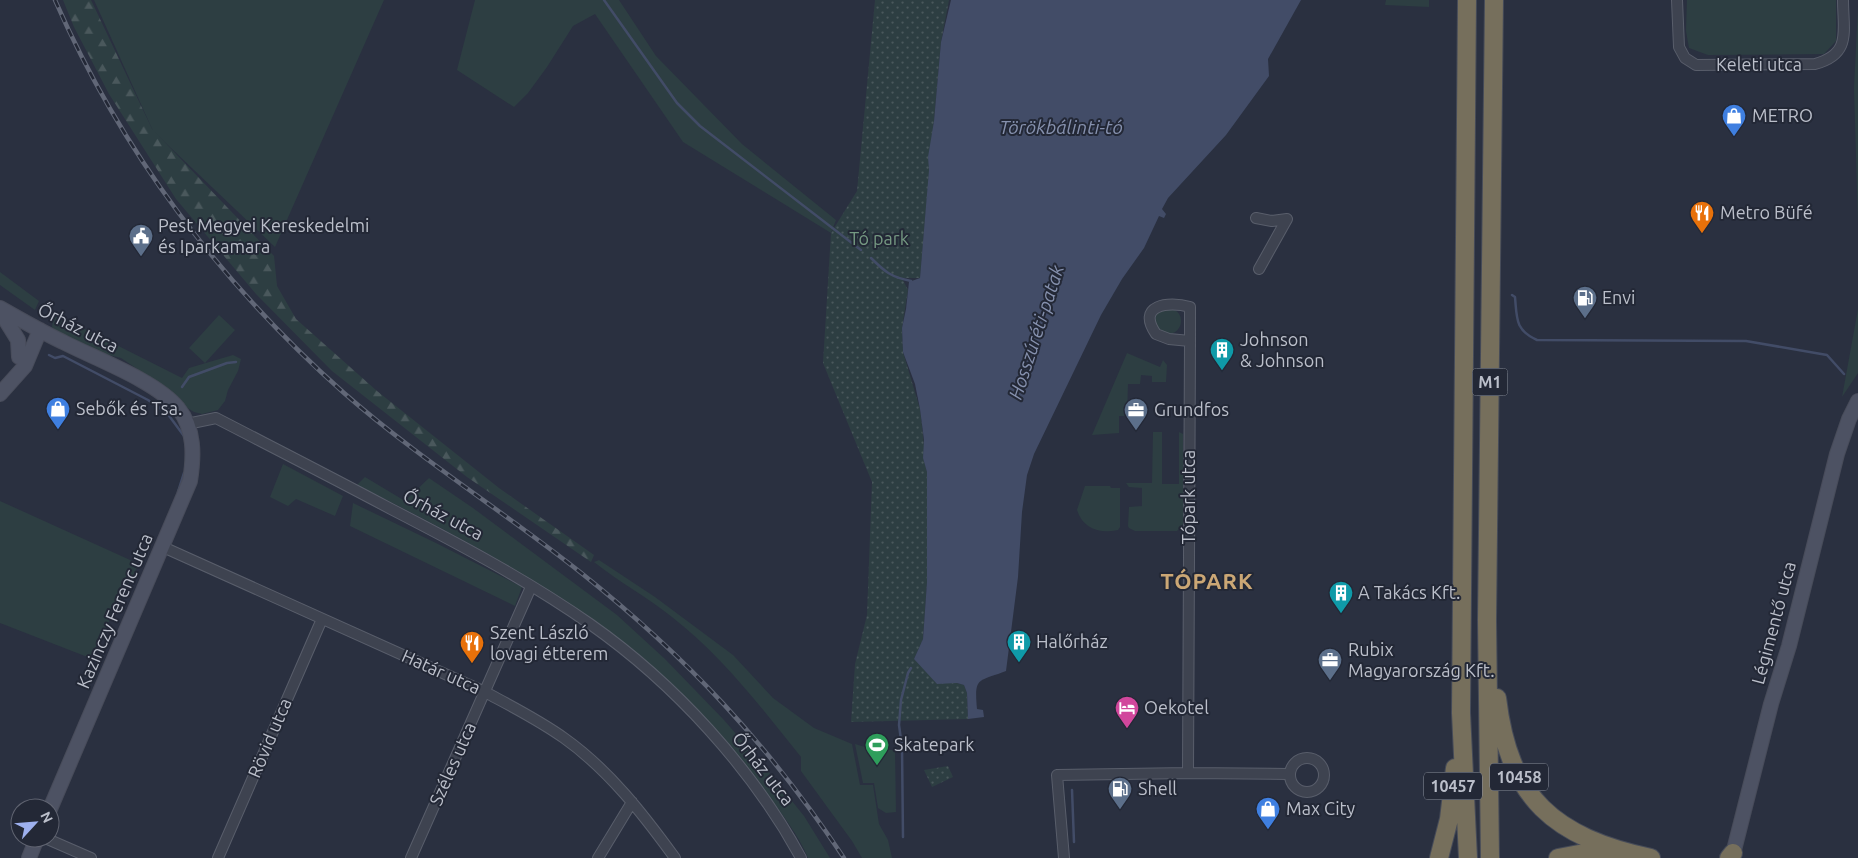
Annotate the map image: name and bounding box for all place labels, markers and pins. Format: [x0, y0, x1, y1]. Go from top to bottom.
shop icon: METRO [1721, 103, 1747, 137]
place label: METRO [1752, 105, 1813, 125]
restaurant icon: Metro Büfé [1689, 200, 1715, 234]
place label: Metro Büfé [1720, 202, 1813, 222]
place label: Pest Megyei Kereskedelmi és Iparkamara [158, 215, 369, 256]
public building icon: Pest Megyei Kereskedelmi és Iparkamara [128, 223, 154, 257]
fuel station icon: Envi [1572, 285, 1598, 319]
place label: Envi [1602, 287, 1636, 307]
place label: Johnson & Johnson [1240, 329, 1324, 370]
building icon: Johnson & Johnson [1209, 337, 1235, 371]
shop icon: Sebők és Tsa. [45, 396, 71, 430]
office icon: Grundfos [1123, 397, 1149, 431]
place label: Sebők és Tsa. [76, 398, 182, 418]
place label: Grundfos [1154, 399, 1229, 419]
building icon: A Takács Kft. [1328, 580, 1354, 614]
place label: A Takács Kft. [1358, 582, 1461, 602]
place label: Szent László lovagi étterem [490, 622, 608, 663]
building icon: Halőrház [1006, 629, 1032, 663]
restaurant icon: Szent László lovagi étterem [459, 630, 485, 664]
place label: Halőrház [1036, 631, 1108, 651]
place label: Rubix Magyarország Kft. [1348, 639, 1495, 680]
office icon: Rubix Magyarország Kft. [1317, 647, 1343, 681]
hotel icon: Oekotel [1114, 695, 1140, 729]
place label: Oekotel [1144, 697, 1209, 717]
sports icon: Skatepark [864, 732, 890, 766]
place label: Skatepark [894, 734, 974, 754]
fuel station icon: Shell [1107, 776, 1133, 810]
place label: Shell [1138, 778, 1177, 798]
shop icon: Max City [1255, 796, 1281, 830]
place label: Max City [1286, 798, 1356, 818]

